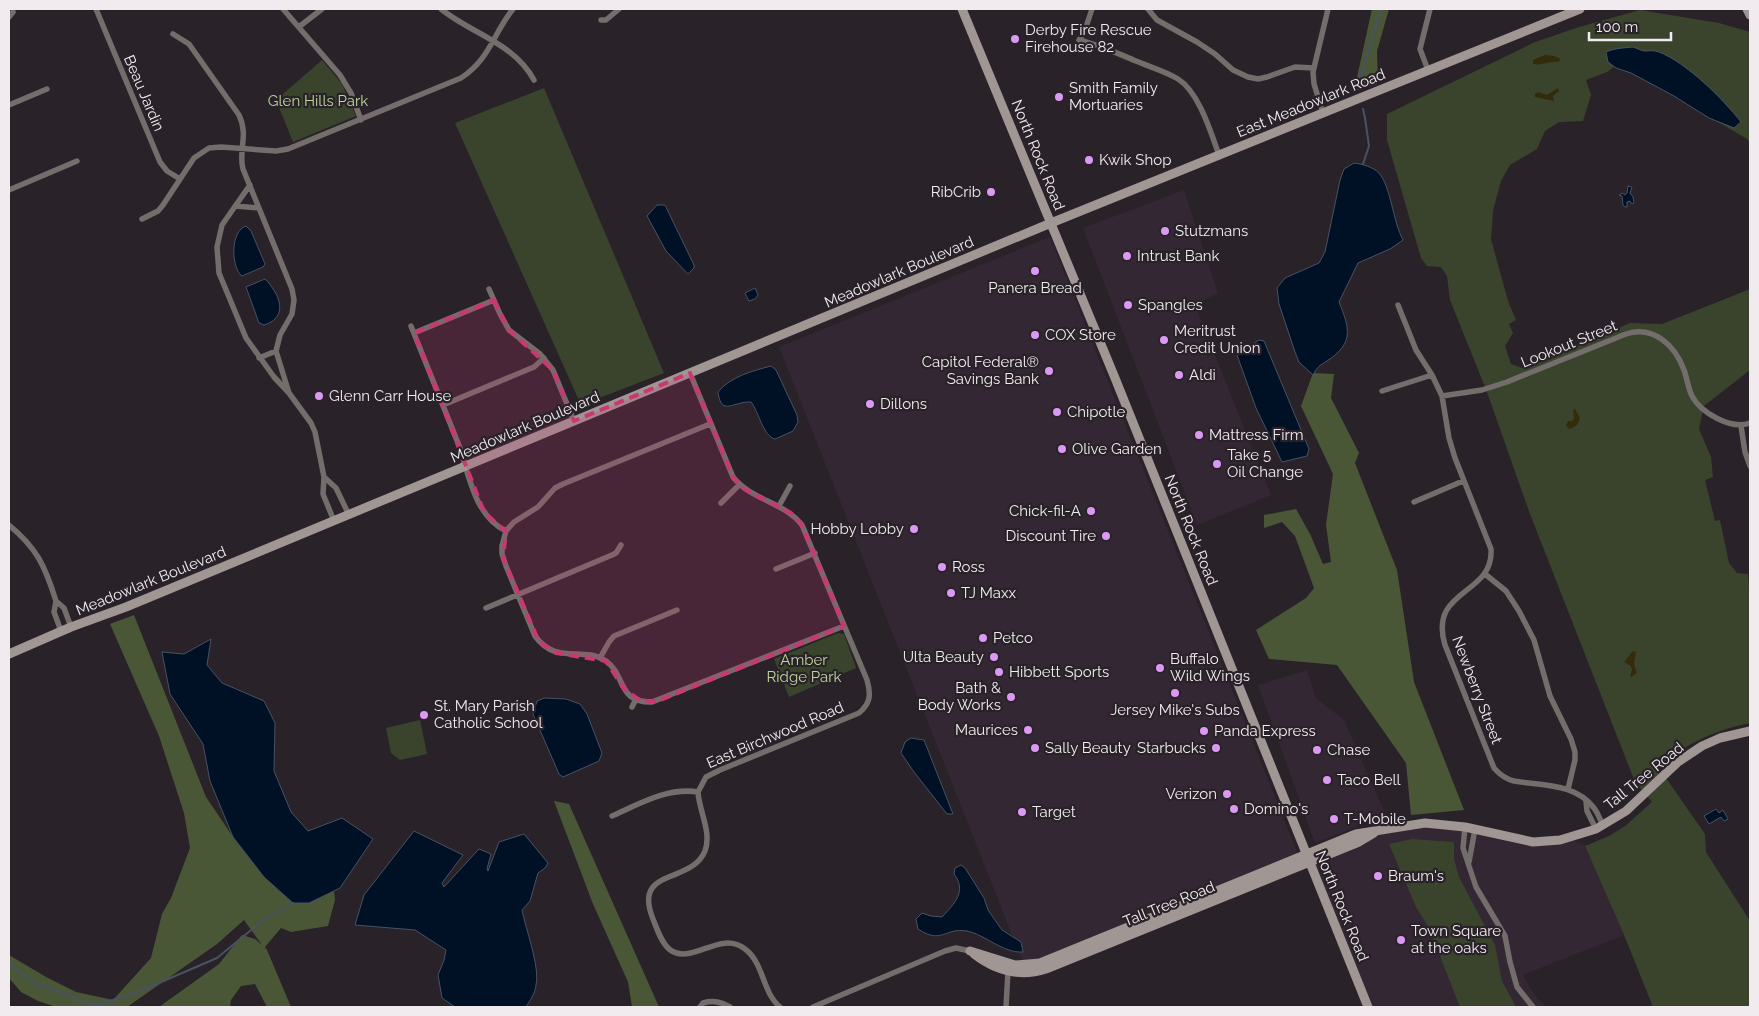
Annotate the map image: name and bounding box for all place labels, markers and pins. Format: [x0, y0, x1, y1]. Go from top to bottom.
place label: Derby Fire Rescue Firehouse 82 [1025, 21, 1152, 56]
marker: Derby Fire Rescue Firehouse 82 [1009, 33, 1021, 45]
place label: Smith Family Mortuaries [1069, 79, 1158, 114]
marker: Smith Family Mortuaries [1053, 91, 1065, 103]
place label: Kwik Shop [1099, 151, 1171, 169]
marker: Kwik Shop [1083, 154, 1095, 166]
place label: RibCrib [931, 183, 981, 201]
marker: RibCrib [985, 186, 997, 198]
place label: Stutzmans [1175, 222, 1248, 240]
marker: Stutzmans [1159, 225, 1171, 237]
place label: Intrust Bank [1137, 247, 1220, 265]
marker: Intrust Bank [1121, 250, 1133, 262]
marker: Panera Bread [1029, 265, 1041, 277]
place label: Panera Bread [988, 279, 1082, 297]
place label: Spangles [1138, 296, 1203, 314]
marker: Spangles [1122, 299, 1134, 311]
place label: Meritrust Credit Union [1174, 322, 1261, 357]
place label: COX Store [1045, 326, 1116, 344]
marker: COX Store [1029, 329, 1041, 341]
marker: Meritrust Credit Union [1158, 334, 1170, 346]
place label: Capitol Federal® Savings Bank [922, 353, 1039, 388]
marker: Capitol Federal® Savings Bank [1043, 365, 1055, 377]
place label: Aldi [1189, 366, 1216, 384]
marker: Aldi [1173, 369, 1185, 381]
place label: Glenn Carr House [329, 387, 451, 405]
marker: Glenn Carr House [313, 390, 325, 402]
place label: Dillons [880, 395, 927, 413]
marker: Dillons [864, 398, 876, 410]
place label: Chipotle [1067, 403, 1125, 421]
marker: Chipotle [1051, 406, 1063, 418]
place label: Mattress Firm [1209, 426, 1304, 444]
marker: Mattress Firm [1193, 429, 1205, 441]
place label: Olive Garden [1072, 440, 1162, 458]
marker: Olive Garden [1056, 443, 1068, 455]
place label: Take 5 Oil Change [1227, 446, 1303, 481]
marker: Take 5 Oil Change [1211, 458, 1223, 470]
place label: Chick-fil-A [1009, 502, 1081, 520]
marker: Chick-fil-A [1085, 505, 1097, 517]
place label: Hobby Lobby [810, 520, 904, 538]
marker: Hobby Lobby [908, 523, 920, 535]
place label: Discount Tire [1005, 527, 1096, 545]
marker: Discount Tire [1100, 530, 1112, 542]
place label: Ross [952, 558, 985, 576]
marker: Ross [936, 561, 948, 573]
place label: TJ Maxx [961, 584, 1017, 602]
marker: TJ Maxx [945, 587, 957, 599]
place label: Petco [993, 629, 1033, 647]
marker: Petco [977, 632, 989, 644]
place label: Ulta Beauty [903, 648, 984, 666]
place label: Buffalo Wild Wings [1170, 650, 1250, 685]
marker: Ulta Beauty [988, 651, 1000, 663]
marker: Buffalo Wild Wings [1154, 662, 1166, 674]
place label: Hibbett Sports [1009, 663, 1109, 681]
marker: Hibbett Sports [993, 666, 1005, 678]
place label: Bath & Body Works [918, 679, 1001, 714]
marker: Jersey Mike's Subs [1169, 687, 1181, 699]
marker: Bath & Body Works [1005, 691, 1017, 703]
place label: St. Mary Parish Catholic School [434, 697, 543, 732]
place label: Jersey Mike's Subs [1110, 701, 1240, 719]
marker: St. Mary Parish Catholic School [418, 709, 430, 721]
place label: Maurices [955, 721, 1018, 739]
place label: Panda Express [1214, 722, 1316, 740]
marker: Maurices [1022, 724, 1034, 736]
marker: Panda Express [1198, 725, 1210, 737]
place label: Sally Beauty [1045, 739, 1131, 757]
place label: Starbucks [1137, 739, 1206, 757]
place label: Chase [1327, 741, 1370, 759]
marker: Sally Beauty [1029, 742, 1041, 754]
marker: Starbucks [1210, 742, 1222, 754]
marker: Chase [1311, 744, 1323, 756]
place label: Taco Bell [1337, 771, 1402, 789]
marker: Taco Bell [1321, 774, 1333, 786]
place label: Verizon [1166, 785, 1217, 803]
marker: Verizon [1221, 788, 1233, 800]
place label: Domino's [1244, 800, 1308, 818]
place label: Target [1032, 803, 1076, 821]
marker: Domino's [1228, 803, 1240, 815]
marker: Target [1016, 806, 1028, 818]
place label: T-Mobile [1344, 810, 1406, 828]
marker: T-Mobile [1328, 813, 1340, 825]
place label: Braum's [1388, 867, 1444, 885]
marker: Braum's [1372, 870, 1384, 882]
place label: Town Square at the oaks [1411, 922, 1501, 957]
marker: Town Square at the oaks [1395, 934, 1407, 946]

